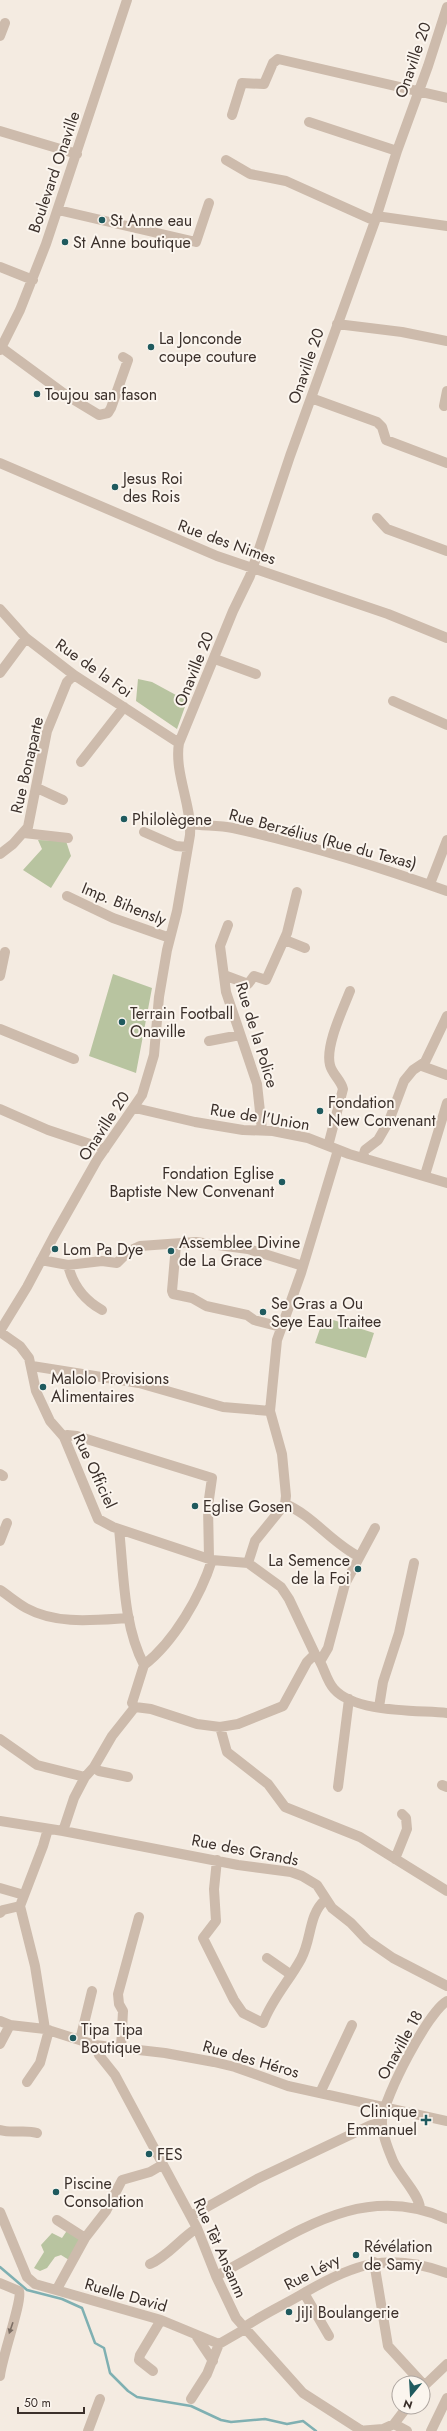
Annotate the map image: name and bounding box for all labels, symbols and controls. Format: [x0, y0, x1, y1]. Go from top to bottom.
street label: Onaville 20 [389, 19, 437, 101]
street label: Boulevard Onaville [22, 108, 86, 236]
place label: St Anne eau [110, 209, 192, 232]
marker: St Anne eau [97, 215, 107, 225]
place label: St Anne boutique [73, 231, 191, 254]
marker: St Anne boutique [60, 237, 70, 247]
street label: Onaville 20 [282, 325, 330, 407]
place label: La Jonconde coupe couture [159, 327, 256, 368]
marker: La Jonconde coupe couture [146, 342, 156, 352]
place label: Toujou san fason [45, 383, 157, 406]
marker: Toujou san fason [32, 389, 42, 399]
place label: Jesus Roi des Rois [121, 467, 183, 508]
marker: Jesus Roi des Rois [110, 482, 120, 492]
street label: Rue des Nimes [175, 514, 279, 570]
street label: Onaville 20 [169, 628, 219, 710]
street label: Rue de la Foi [51, 633, 137, 703]
street label: Rue Bonaparte [5, 714, 49, 816]
street label: Rue Berzélius (Rue du Texas) [226, 803, 420, 875]
place label: Philolègene [132, 808, 212, 831]
marker: Philolègene [119, 814, 129, 824]
street label: Imp. Bihensly [78, 877, 171, 932]
street label: Rue de la Police [230, 979, 284, 1091]
place label: Terrain Football Onaville [130, 1002, 233, 1043]
marker: Terrain Football Onaville [117, 1017, 127, 1027]
street label: Onaville 20 [73, 1087, 135, 1165]
place label: Fondation New Convenant [328, 1091, 436, 1132]
street label: Rue de l'Union [209, 1098, 311, 1136]
marker: Fondation New Convenant [315, 1106, 325, 1116]
place label: Fondation Eglise Baptiste New Convenant [109, 1162, 274, 1203]
marker: Fondation Eglise Baptiste New Convenant [277, 1177, 287, 1187]
place label: Assemblee Divine de La Grace [179, 1231, 300, 1272]
place label: Lom Pa Dye [63, 1238, 143, 1261]
marker: Lom Pa Dye [50, 1244, 60, 1254]
marker: Assemblee Divine de La Grace [166, 1246, 176, 1256]
place label: Se Gras a Ou Seye Eau Traitee [271, 1292, 381, 1333]
marker: Se Gras a Ou Seye Eau Traitee [258, 1307, 268, 1317]
place label: Malolo Provisions Alimentaires [51, 1367, 169, 1408]
marker: Malolo Provisions Alimentaires [38, 1382, 48, 1392]
street label: Rue Officiel [68, 1430, 122, 1512]
place label: Eglise Gosen [203, 1495, 292, 1518]
marker: Eglise Gosen [190, 1501, 200, 1511]
place label: La Semence de la Foi [268, 1549, 350, 1590]
marker: La Semence de la Foi [353, 1564, 363, 1574]
street label: Rue des Grands [190, 1828, 300, 1872]
street label: Onaville 18 [371, 2006, 429, 2084]
place label: Tipa Tipa Boutique [81, 2018, 143, 2059]
marker: Tipa Tipa Boutique [68, 2033, 78, 2043]
street label: Rue des Héros [200, 2034, 302, 2084]
place label: Clinique Emmanuel [347, 2100, 417, 2141]
marker: Clinique Emmanuel [420, 2114, 432, 2126]
place label: FES [157, 2143, 183, 2166]
marker: FES [144, 2149, 154, 2159]
place label: Piscine Consolation [64, 2172, 144, 2213]
marker: Piscine Consolation [51, 2187, 61, 2197]
street label: Rue Tèt Ansanm [188, 2194, 252, 2302]
place label: Révélation de Samy [364, 2235, 433, 2276]
street label: Rue Lévy [280, 2248, 345, 2296]
marker: Révélation de Samy [351, 2250, 361, 2260]
street label: Ruelle David [82, 2272, 170, 2318]
place label: JiJi Boulangerie [295, 2301, 399, 2324]
marker: JiJi Boulangerie [284, 2307, 294, 2317]
one-way arrow [8, 2323, 14, 2335]
north arrow [391, 2375, 431, 2415]
scale bar [18, 2389, 84, 2415]
text: 50 m [24, 2394, 51, 2412]
text: N [401, 2396, 415, 2413]

